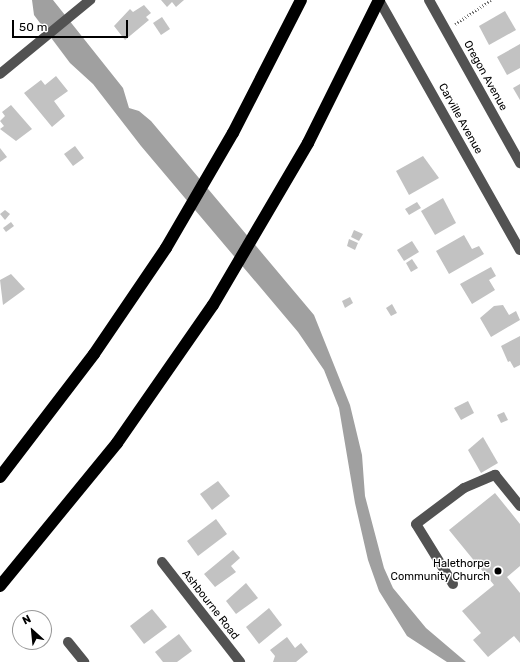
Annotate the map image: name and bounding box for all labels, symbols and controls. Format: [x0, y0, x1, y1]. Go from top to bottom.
scale bar [14, 12, 130, 38]
text: 50 m [19, 20, 47, 34]
street label: Oregon Avenue [460, 38, 510, 114]
street label: Carville Avenue [435, 81, 485, 157]
place label: Halethorpe Community Church [390, 558, 490, 584]
marker: Halethorpe Community Church [493, 566, 503, 576]
street label: Ashbourne Road [179, 567, 241, 643]
north arrow [12, 610, 52, 650]
text: N [20, 612, 33, 627]

